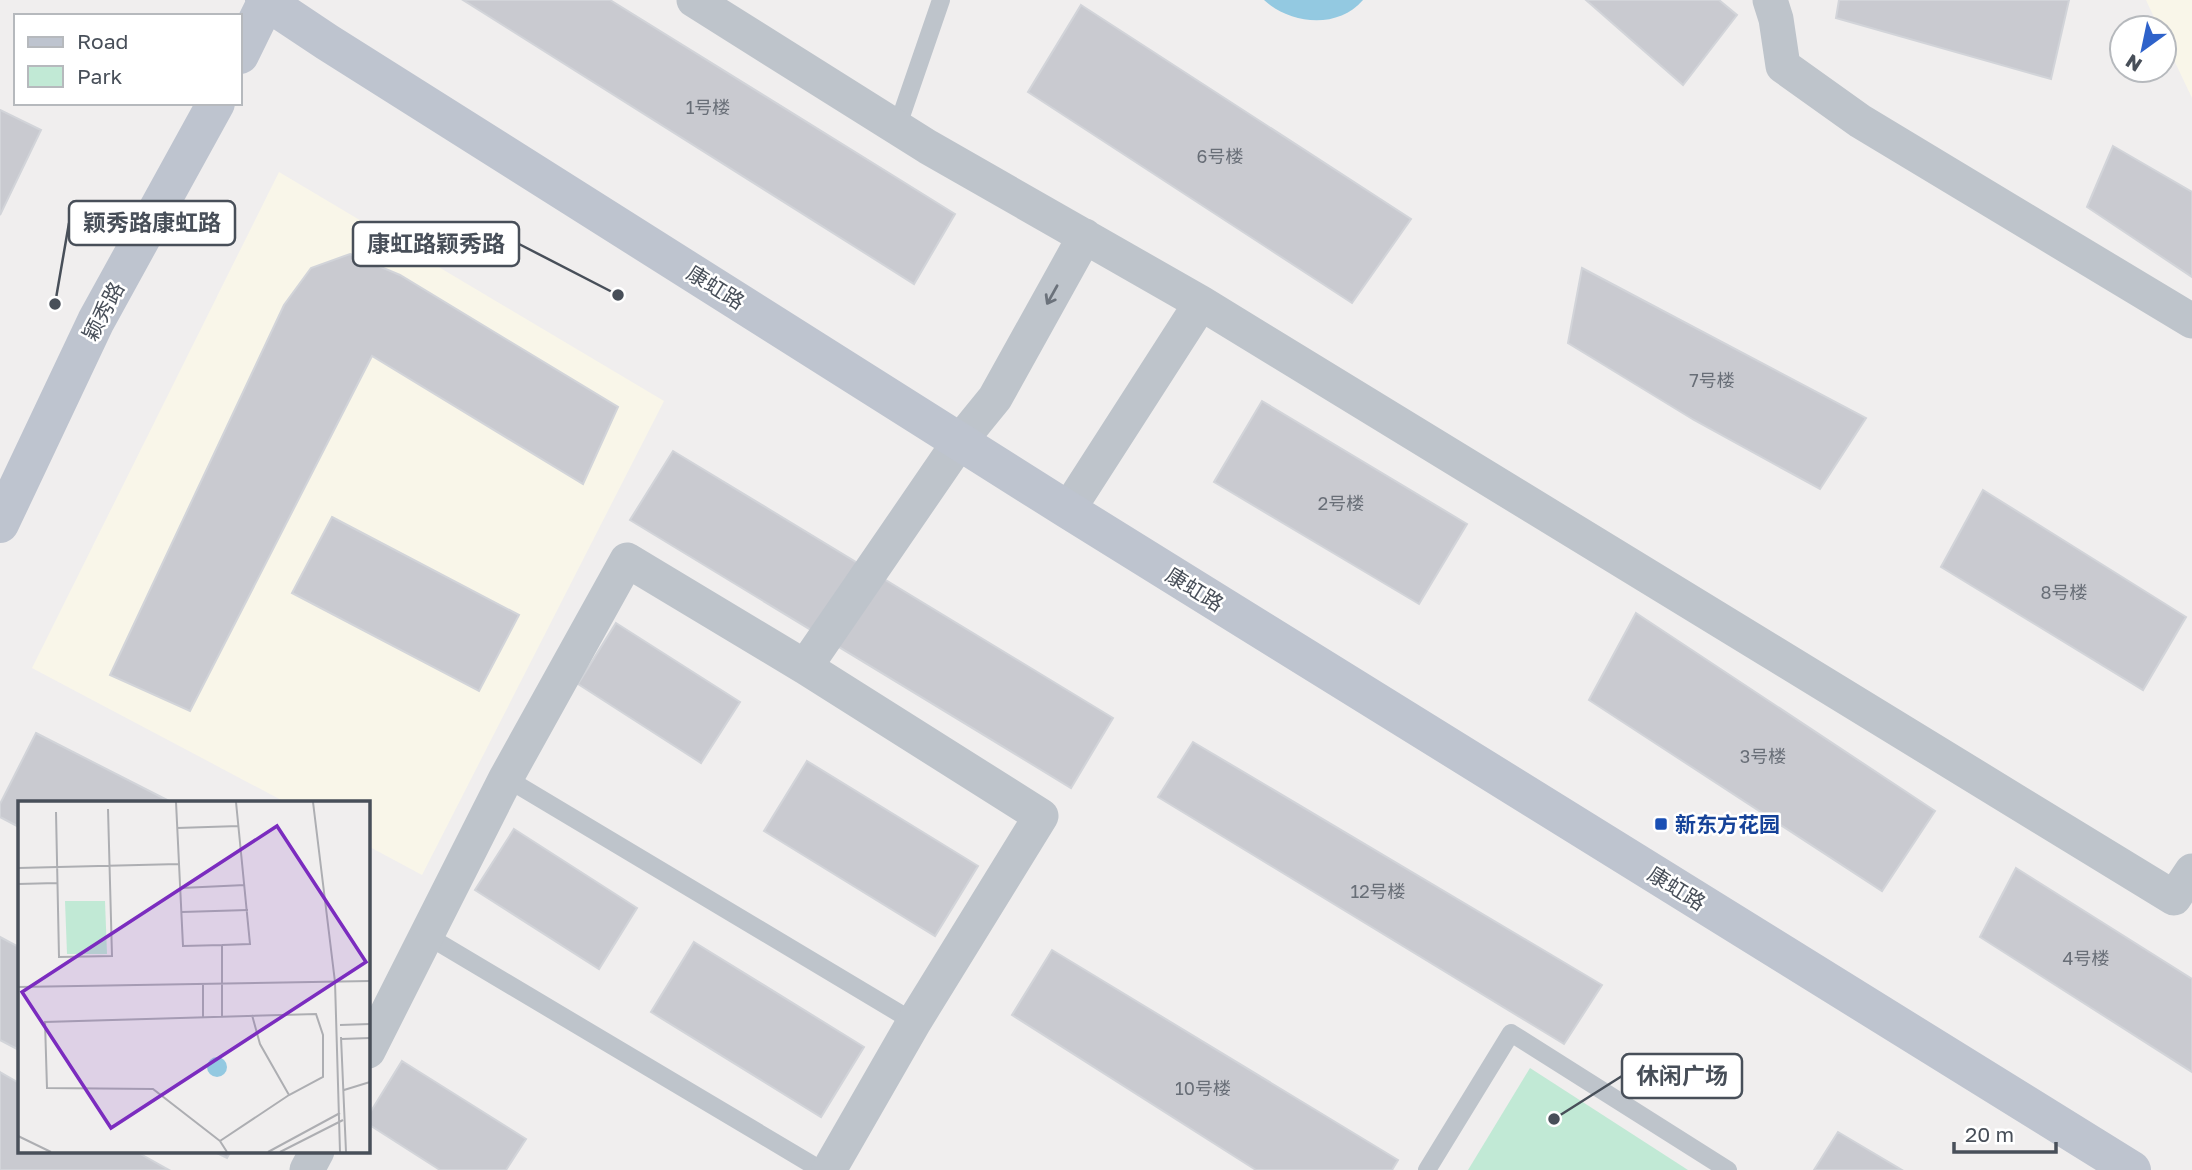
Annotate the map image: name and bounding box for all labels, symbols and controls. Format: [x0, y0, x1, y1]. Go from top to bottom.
legend [14, 14, 242, 105]
north arrow [2108, 14, 2178, 84]
text: Road [77, 28, 128, 54]
text: N [2121, 50, 2146, 77]
text: Park [77, 63, 123, 89]
house number: 1号楼 [686, 96, 730, 118]
house number: 6号楼 [1197, 145, 1243, 167]
callout: 颖秀路康虹路 [69, 201, 235, 245]
text: 颖秀路康虹路 [83, 208, 221, 236]
callout: 康虹路颖秀路 [353, 222, 519, 266]
text: 康虹路颖秀路 [367, 229, 505, 257]
street label: 康虹路 [682, 259, 750, 315]
street label: 颖秀路 [77, 277, 129, 345]
one-way arrow [1045, 285, 1059, 305]
house number: 7号楼 [1689, 369, 1735, 391]
house number: 2号楼 [1318, 492, 1364, 514]
street label: 康虹路 [1161, 561, 1229, 617]
house number: 8号楼 [2041, 581, 2087, 603]
house number: 3号楼 [1740, 745, 1786, 767]
inset map [18, 801, 369, 1152]
place label: 新东方花园 [1675, 811, 1780, 837]
marker: 新东方花园 [1653, 816, 1669, 832]
street label: 康虹路 [1643, 860, 1711, 916]
house number: 12号楼 [1350, 880, 1406, 902]
house number: 4号楼 [2063, 947, 2109, 969]
callout: 休闲广场 [1622, 1054, 1742, 1098]
text: 休闲广场 [1636, 1061, 1728, 1089]
house number: 10号楼 [1175, 1077, 1231, 1099]
scale bar [1954, 1110, 2056, 1154]
text: 20 m [1965, 1121, 2014, 1147]

